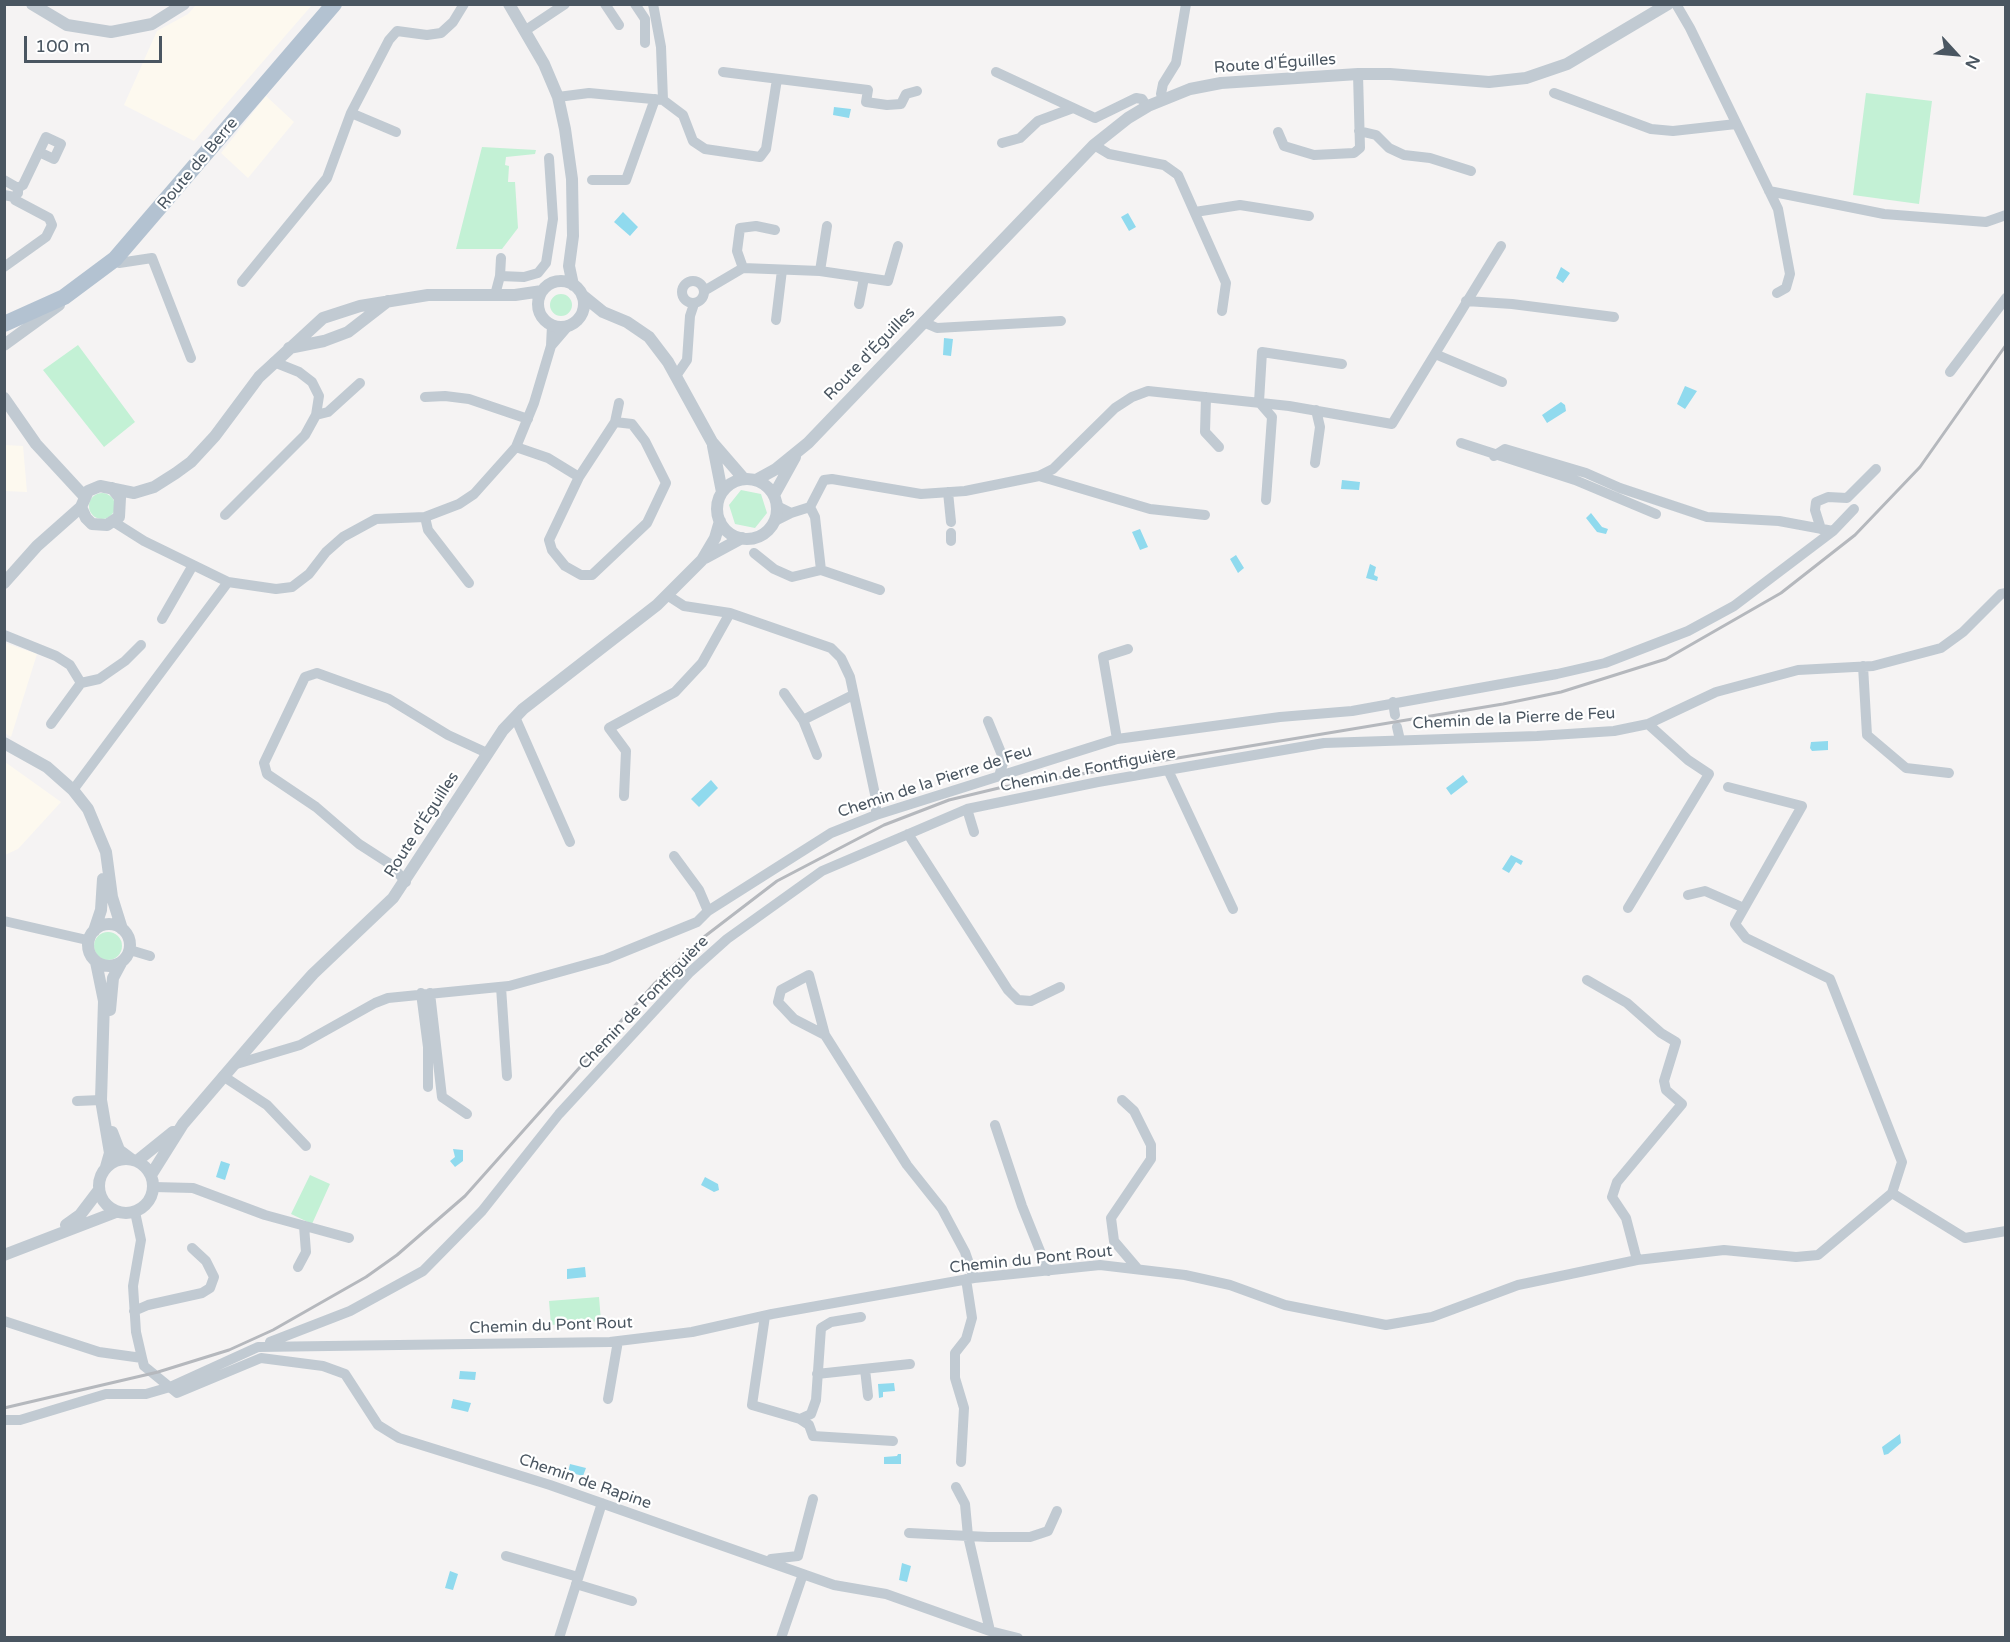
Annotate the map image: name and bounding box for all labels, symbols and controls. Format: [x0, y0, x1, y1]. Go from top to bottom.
scale bar [27, 24, 165, 62]
north arrow [1926, 24, 1986, 84]
text: 100 m [35, 35, 90, 57]
street label: Route d'Éguilles [1213, 50, 1337, 78]
text: N [1960, 52, 1984, 72]
street label: Route de Berre [154, 114, 242, 214]
street label: Route d'Éguilles [821, 303, 919, 405]
street label: Chemin de la Pierre de Feu [1412, 704, 1616, 734]
street label: Chemin de la Pierre de Feu [835, 741, 1035, 823]
street label: Chemin de Fontfiguière [999, 744, 1177, 796]
street label: Route d'Éguilles [381, 769, 463, 881]
street label: Chemin de Fontfiguière [575, 932, 713, 1074]
street label: Chemin du Pont Rout [949, 1242, 1113, 1278]
street label: Chemin du Pont Rout [469, 1314, 633, 1338]
street label: Chemin de Rapine [516, 1450, 654, 1514]

